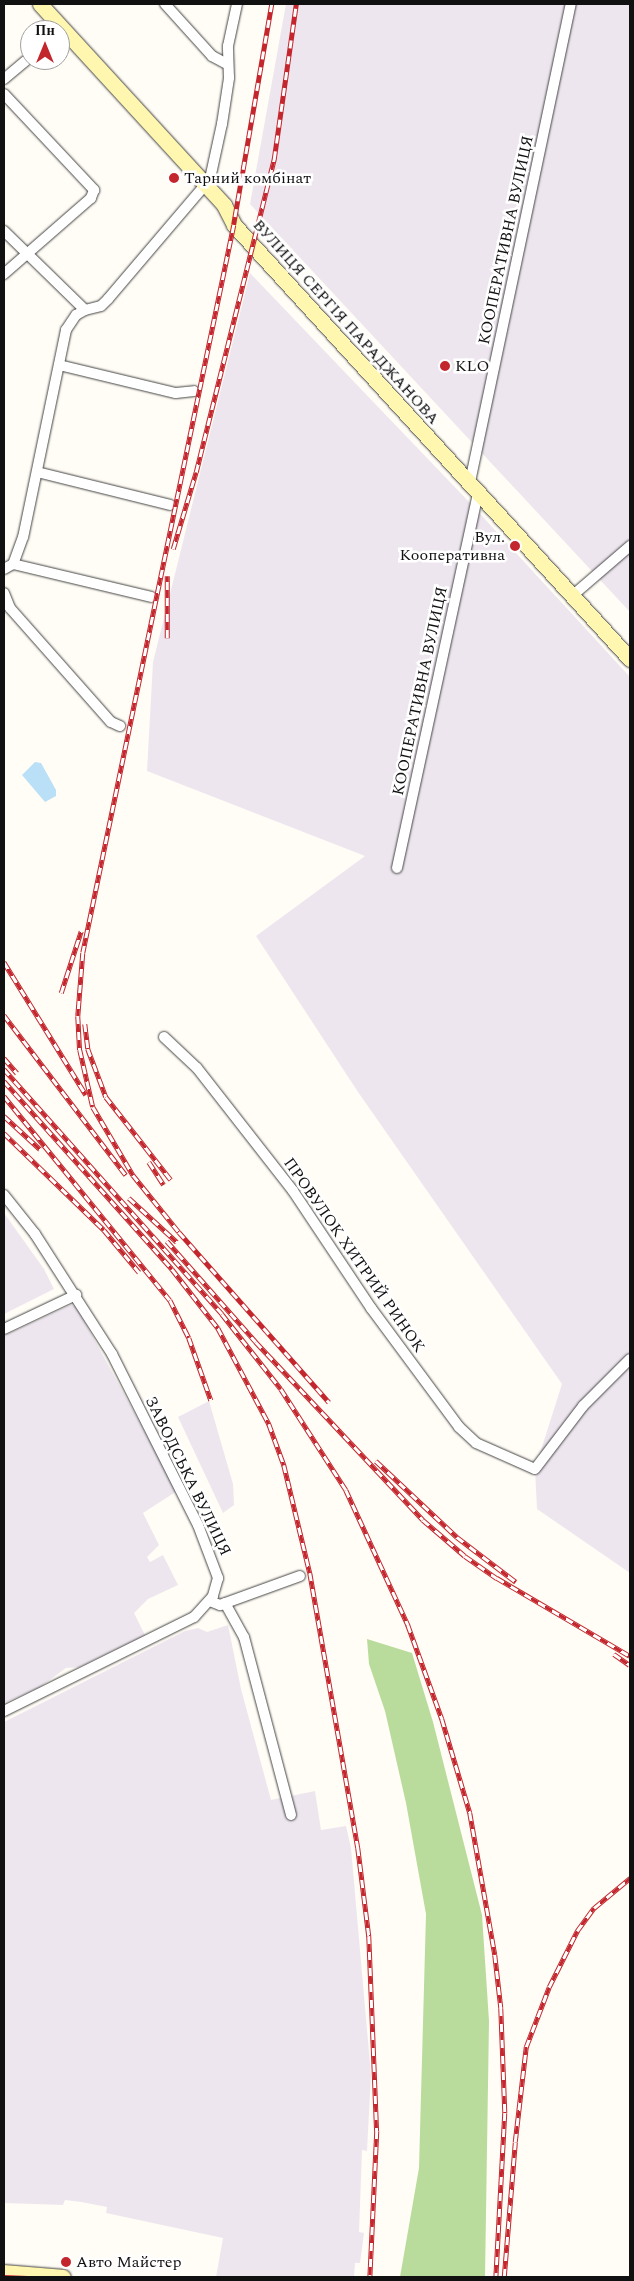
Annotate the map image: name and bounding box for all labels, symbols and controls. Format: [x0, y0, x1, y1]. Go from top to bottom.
north arrow [20, 20, 70, 70]
text: Пн [35, 20, 55, 41]
street label: КООПЕРАТИВНА ВУЛИЦЯ [474, 134, 538, 346]
place label: Тарний комбінат [184, 168, 311, 188]
marker: Тарний комбінат [168, 172, 180, 184]
street label: ВУЛИЦЯ СЕРГІЯ ПАРАДЖАНОВА [249, 216, 443, 428]
place label: KLO [455, 356, 490, 376]
marker: KLO [439, 360, 451, 372]
place label: Вул. Кооперативна [400, 527, 505, 565]
marker: Вул. Кооперативна [509, 540, 521, 552]
street label: КООПЕРАТИВНА ВУЛИЦЯ [388, 585, 452, 797]
street label: ПРОВУЛОК ХИТРИЙ РИНОК [279, 1154, 429, 1356]
street label: ЗАВОДСЬКА ВУЛИЦЯ [141, 1393, 235, 1559]
place label: Авто Майстер [76, 2252, 182, 2272]
marker: Авто Майстер [60, 2256, 72, 2268]

